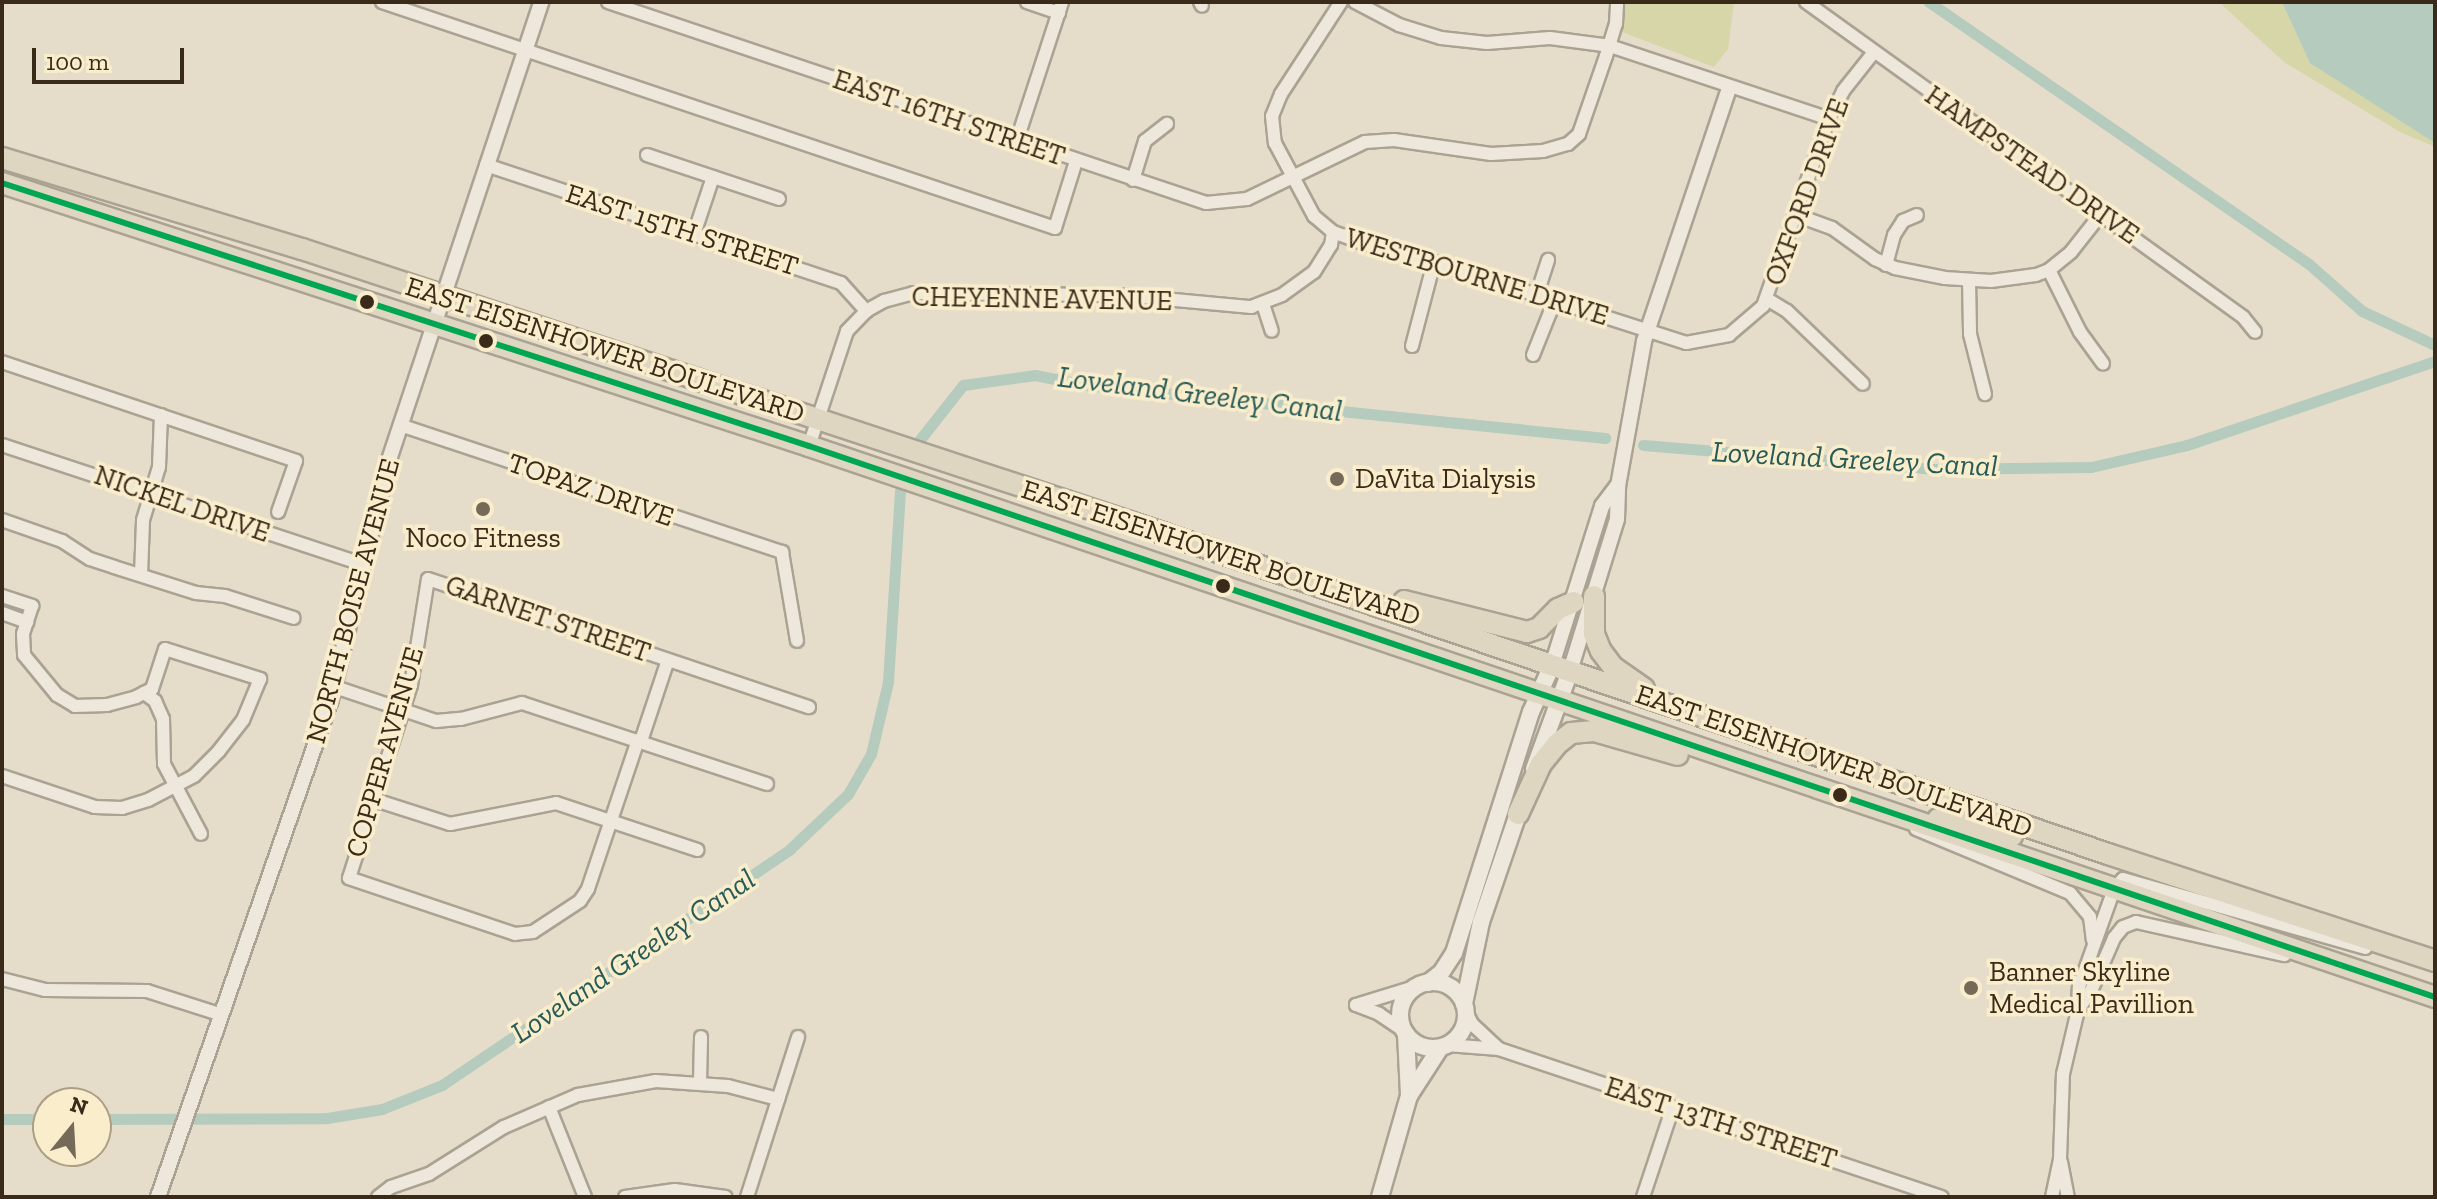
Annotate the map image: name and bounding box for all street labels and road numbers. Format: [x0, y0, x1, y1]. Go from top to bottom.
street label: EAST 16TH STREET [828, 62, 1070, 174]
street label: HAMPSTEAD DRIVE [1919, 79, 2145, 251]
street label: OXFORD DRIVE [1758, 94, 1856, 290]
street label: EAST 15TH STREET [561, 176, 803, 284]
street label: WESTBOURNE DRIVE [1341, 221, 1613, 333]
street label: EAST EISENHOWER BOULEVARD [401, 269, 809, 431]
street label: CHEYENNE AVENUE [911, 280, 1173, 318]
street label: TOPAZ DRIVE [504, 446, 678, 534]
street label: NORTH BOISE AVENUE [299, 455, 407, 747]
street label: NICKEL DRIVE [90, 458, 274, 550]
street label: EAST EISENHOWER BOULEVARD [1017, 472, 1425, 634]
street label: GARNET STREET [441, 568, 655, 670]
street label: COPPER AVENUE [339, 643, 431, 861]
street label: EAST EISENHOWER BOULEVARD [1631, 677, 2037, 845]
street label: EAST 13TH STREET [1601, 1070, 1841, 1176]

